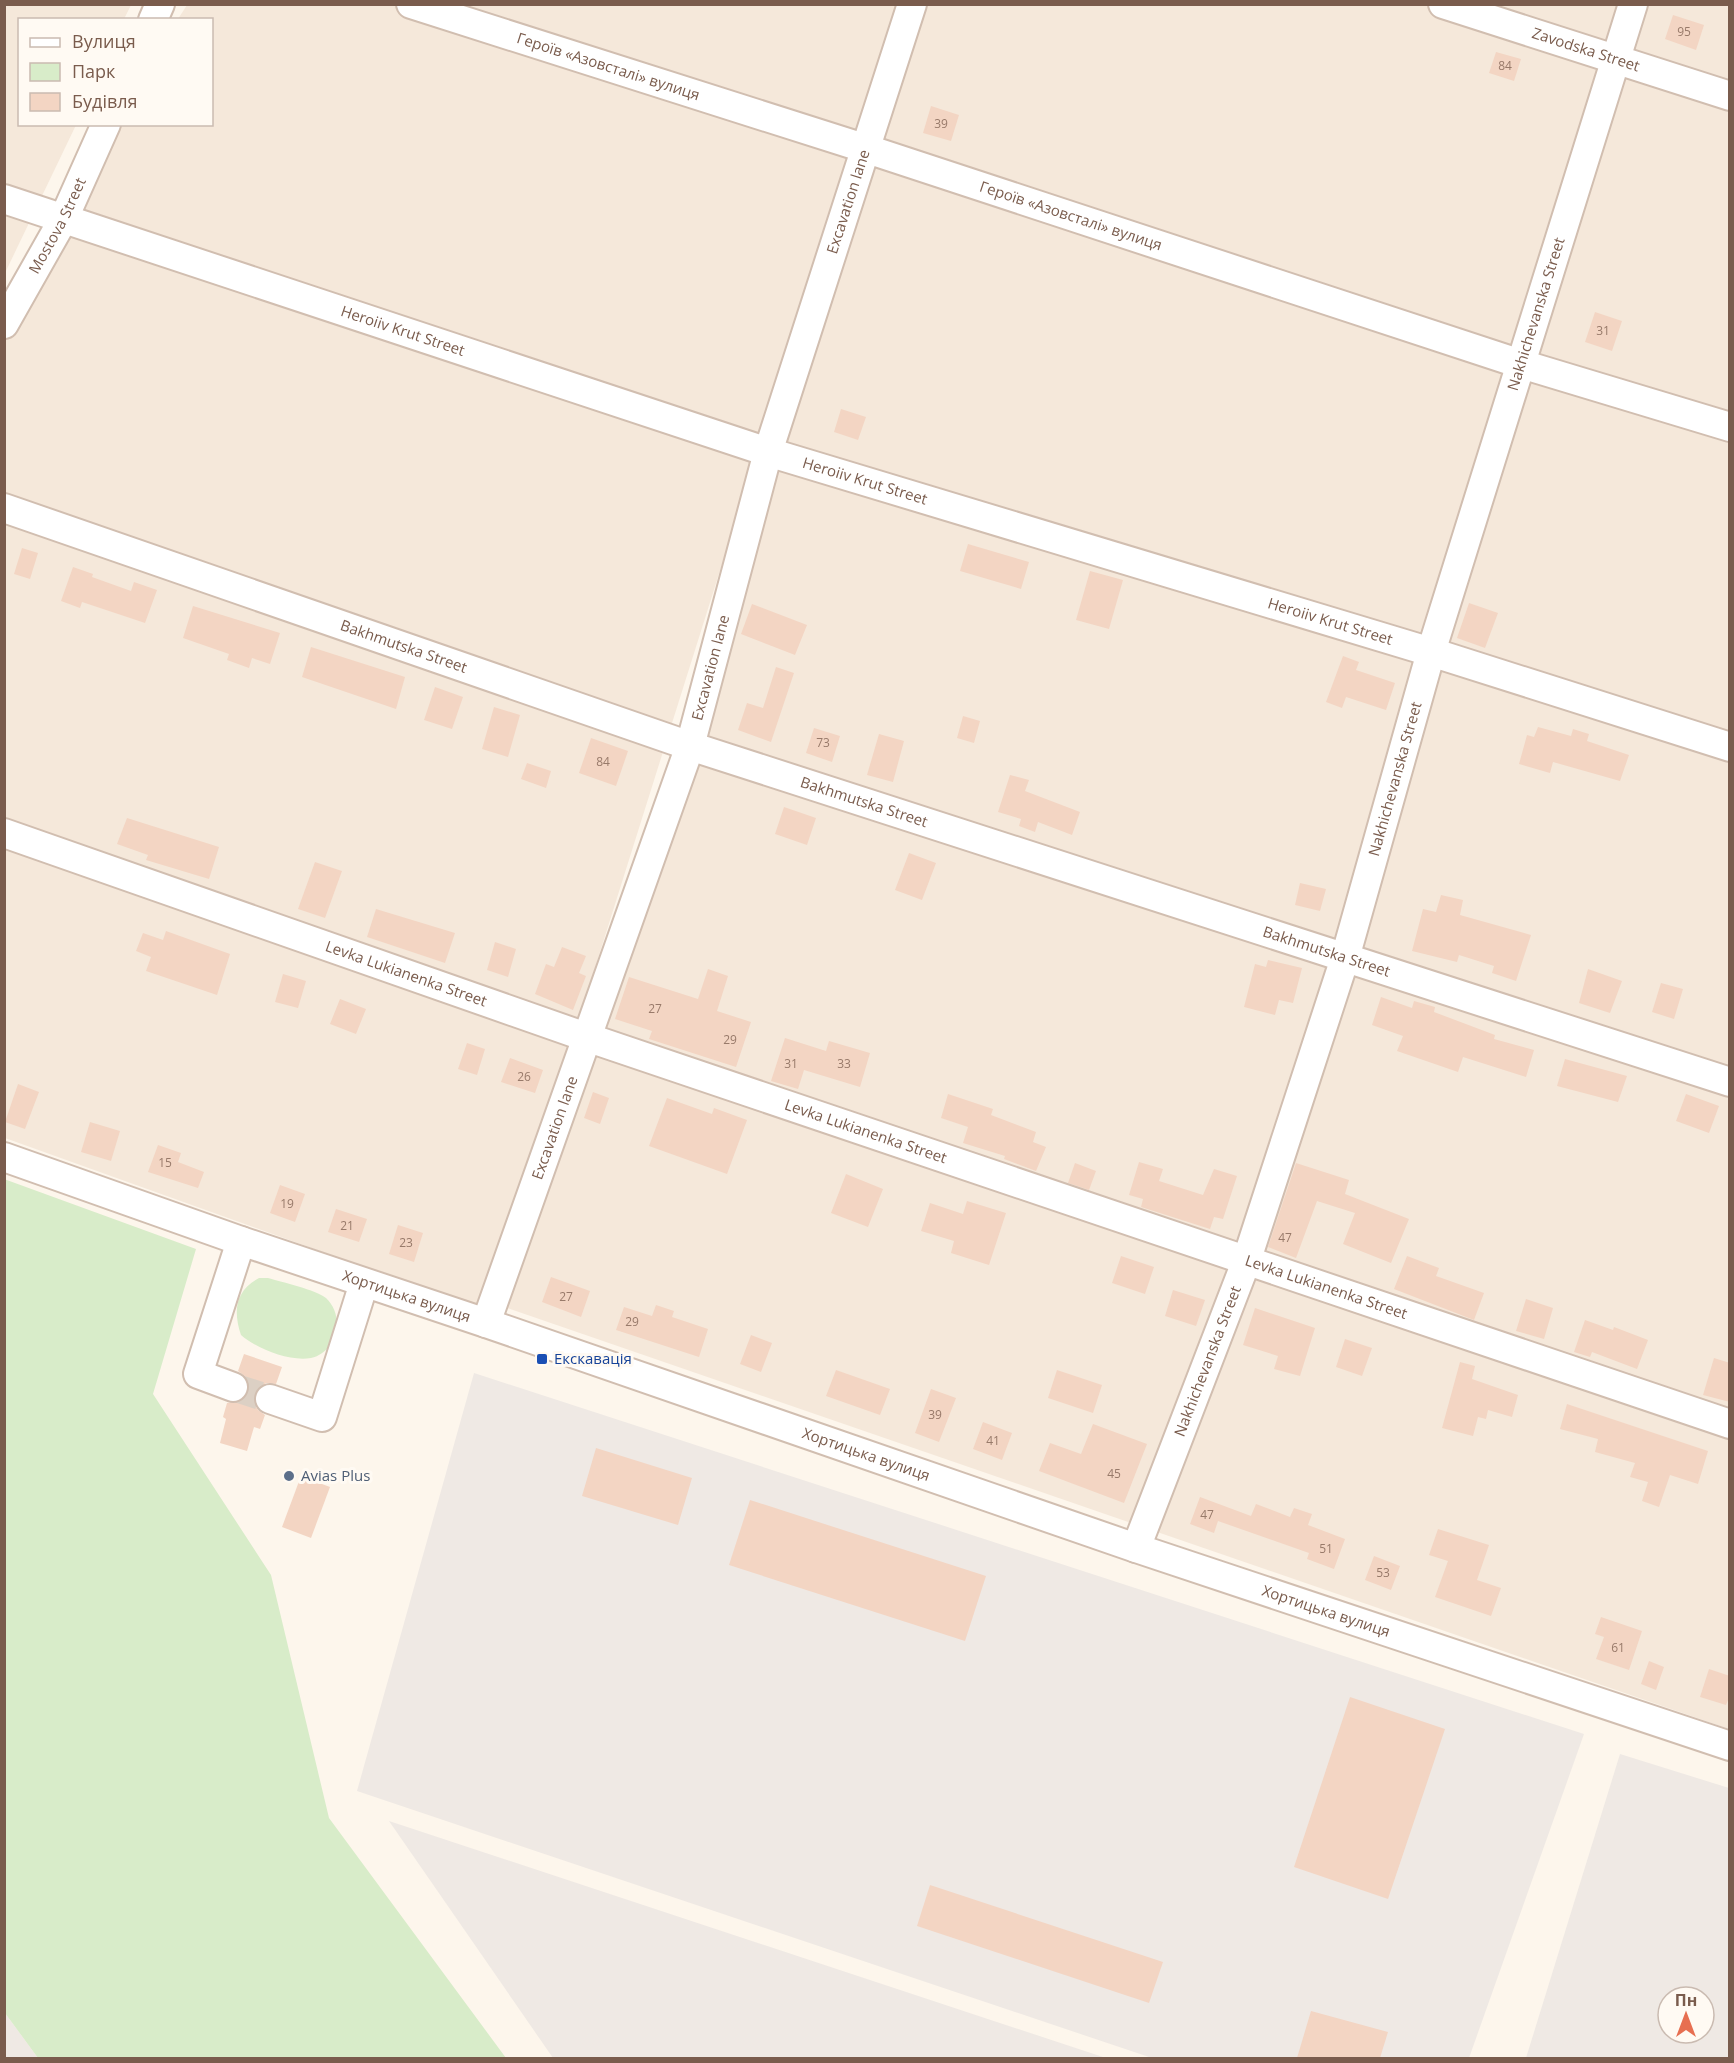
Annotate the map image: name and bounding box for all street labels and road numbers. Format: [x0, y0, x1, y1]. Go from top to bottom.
street label: Zavodska Street [1530, 22, 1642, 75]
street label: Героїв «Азовсталі» вулиця [515, 27, 703, 104]
street label: Excavation lane [821, 147, 874, 256]
street label: Mostova Street [24, 174, 90, 277]
street label: Героїв «Азовсталі» вулиця [977, 176, 1165, 254]
street label: Nakhichevanska Street [1502, 235, 1569, 393]
street label: Heroiiv Krut Street [338, 300, 468, 360]
street label: Heroiiv Krut Street [800, 452, 930, 509]
street label: Heroiiv Krut Street [1266, 592, 1395, 649]
street label: Excavation lane [686, 612, 733, 723]
street label: Bakhmutska Street [338, 614, 470, 677]
street label: Nakhichevanska Street [1363, 699, 1426, 858]
street label: Bakhmutska Street [798, 771, 931, 831]
street label: Bakhmutska Street [1261, 921, 1393, 981]
street label: Levka Lukianenka Street [323, 935, 490, 1010]
street label: Excavation lane [527, 1073, 582, 1182]
street label: Levka Lukianenka Street [782, 1094, 950, 1167]
street label: Levka Lukianenka Street [1243, 1250, 1410, 1323]
street label: Хортицька вулиця [340, 1265, 473, 1326]
street label: Nakhichevanska Street [1169, 1283, 1245, 1439]
street label: Хортицька вулиця [800, 1422, 933, 1485]
street label: Хортицька вулиця [1260, 1580, 1393, 1641]

